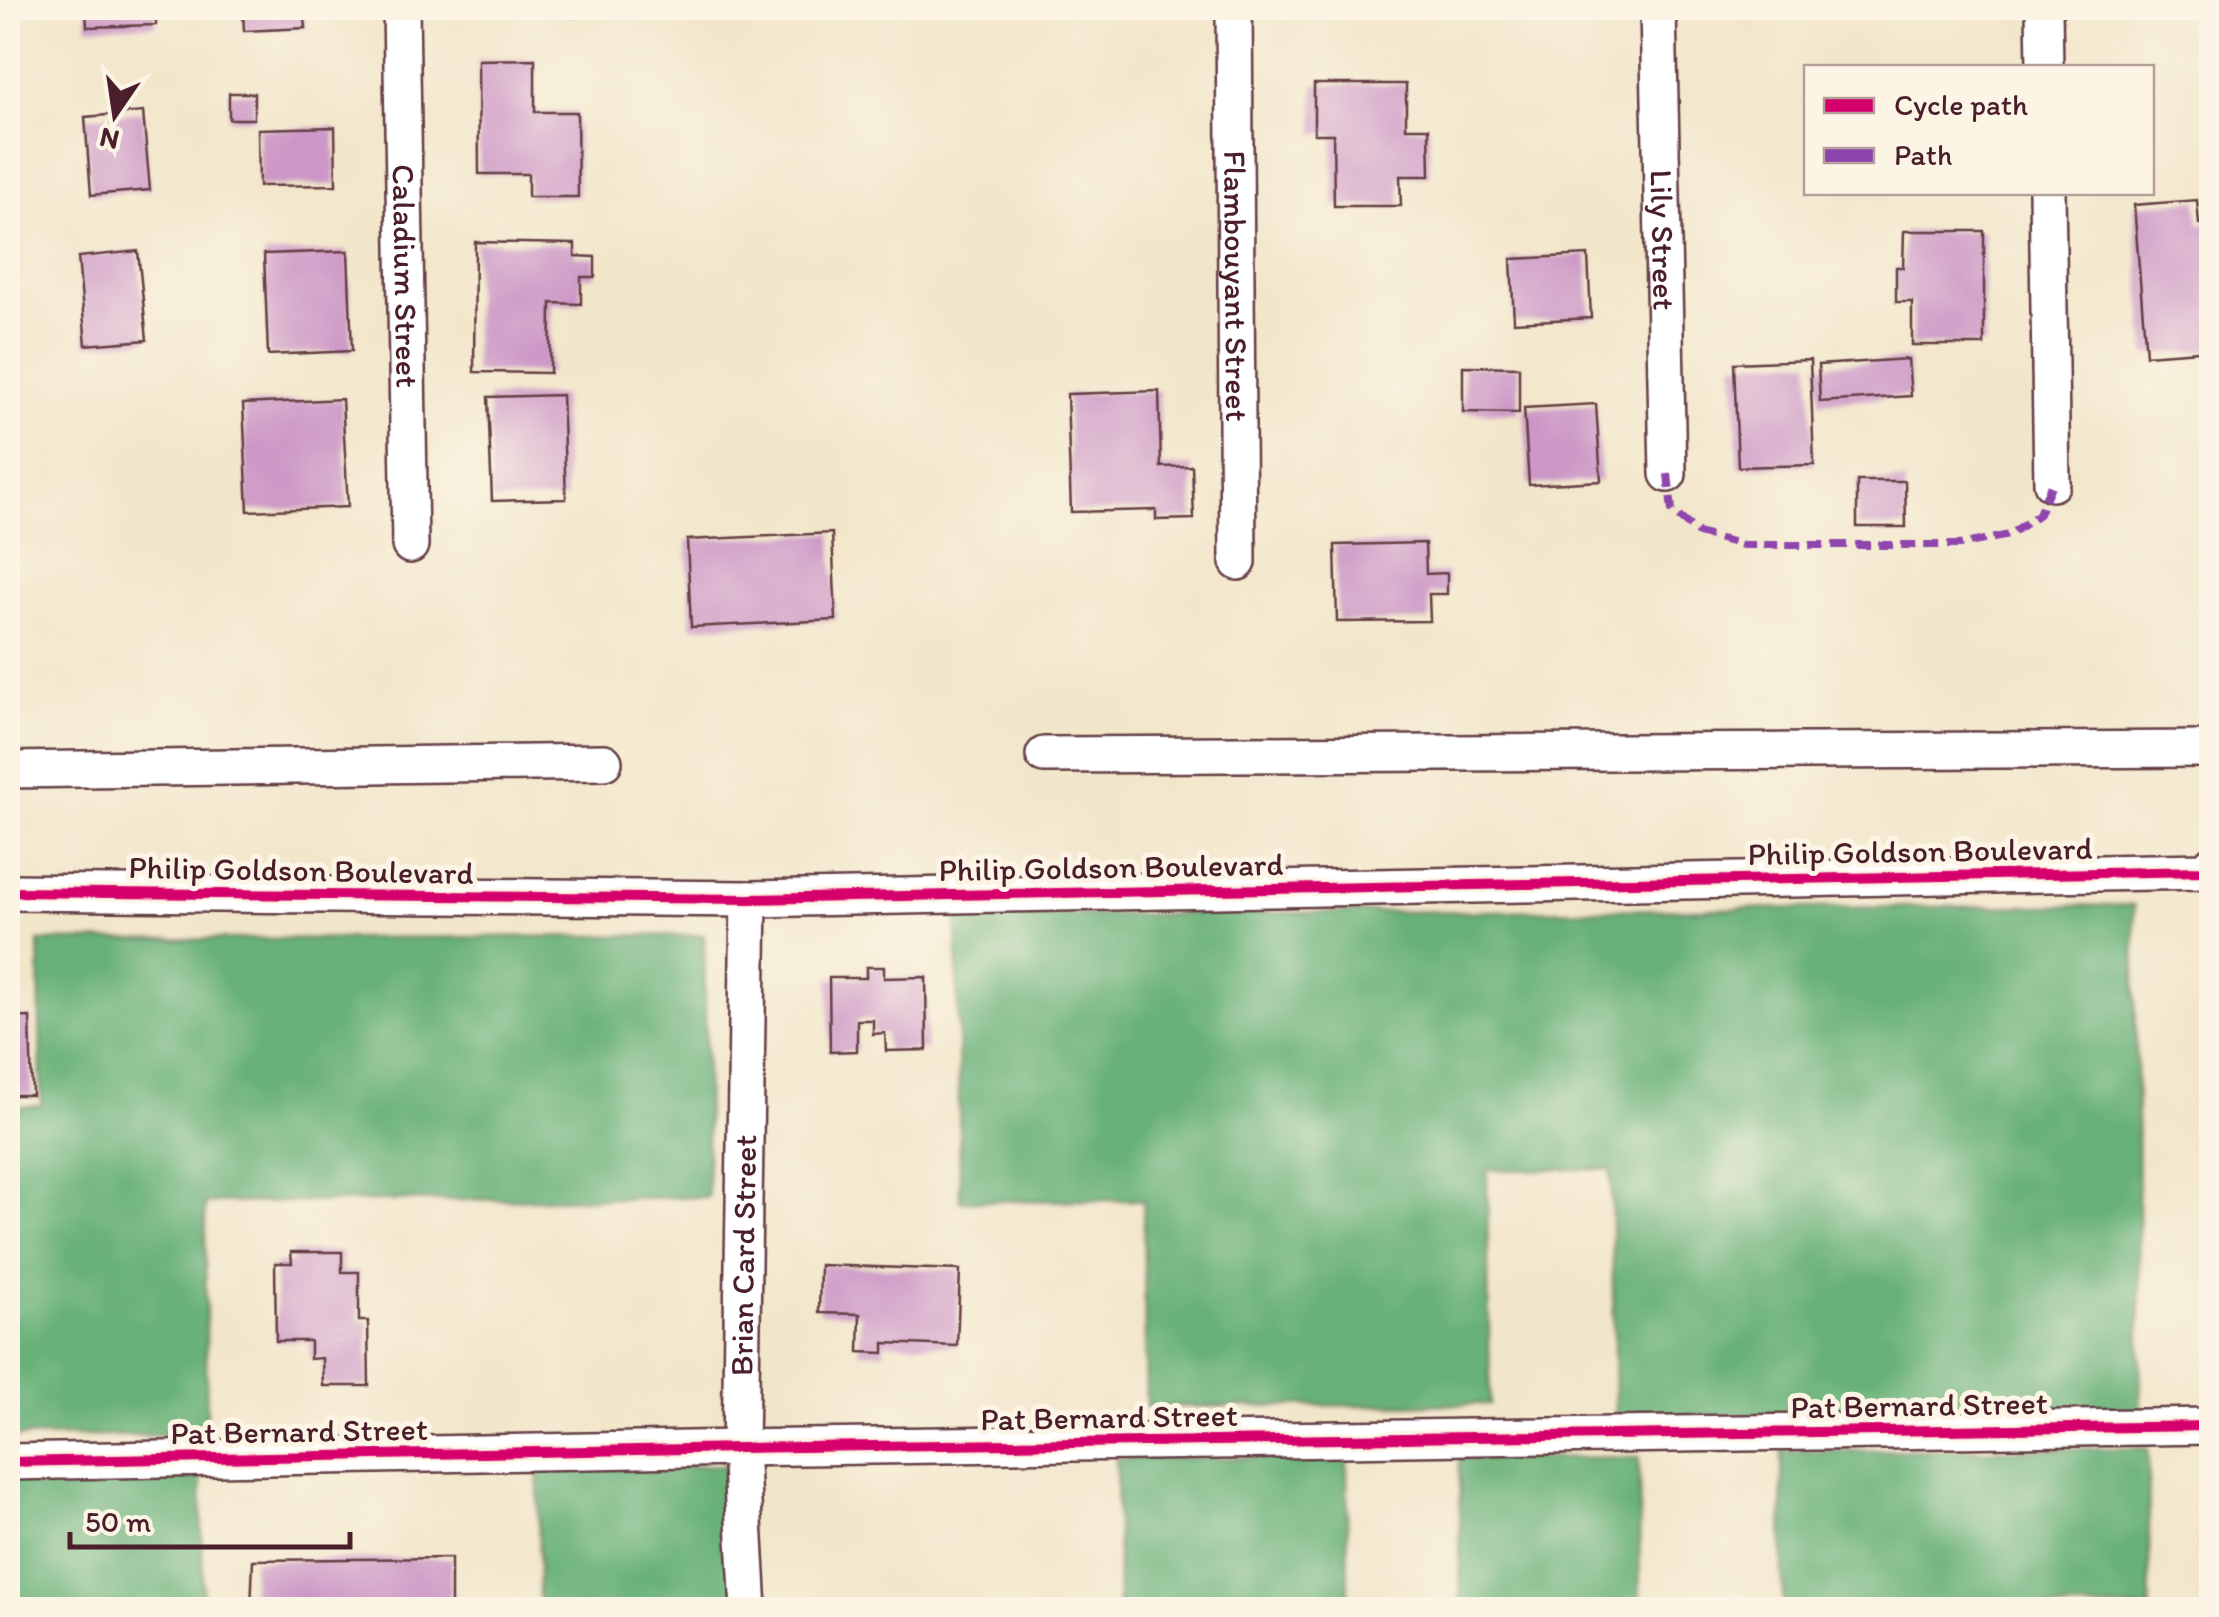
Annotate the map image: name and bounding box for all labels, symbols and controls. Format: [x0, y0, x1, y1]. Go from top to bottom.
north arrow [65, 65, 165, 165]
legend [1804, 65, 2154, 195]
text: Cycle path [1894, 86, 2028, 123]
text: N [96, 121, 122, 158]
text: Path [1894, 136, 1952, 173]
street label: Flambouyant Street [1216, 150, 1256, 422]
street label: Caladium Street [385, 164, 426, 388]
street label: Lily Street [1642, 169, 1683, 311]
street label: Philip Goldson Boulevard [1747, 829, 2093, 873]
street label: Philip Goldson Boulevard [938, 845, 1284, 889]
street label: Philip Goldson Boulevard [128, 848, 474, 892]
street label: Brian Card Street [722, 1134, 764, 1376]
street label: Pat Bernard Street [1790, 1384, 2048, 1426]
street label: Pat Bernard Street [980, 1396, 1238, 1438]
street label: Pat Bernard Street [170, 1410, 428, 1452]
scale bar [70, 1487, 350, 1549]
text: 50 m [85, 1503, 151, 1540]

